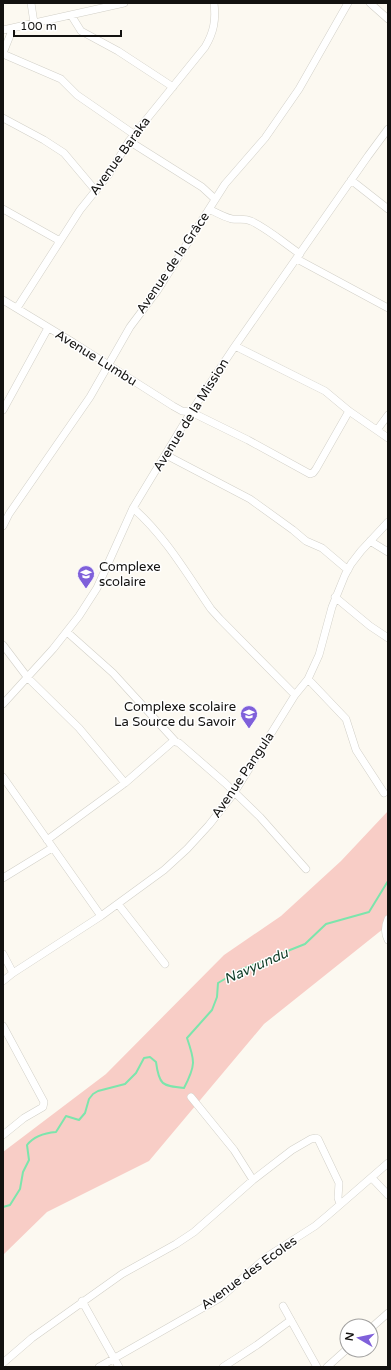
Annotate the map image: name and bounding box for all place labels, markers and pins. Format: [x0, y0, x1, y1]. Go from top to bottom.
place label: Complexe scolaire [99, 559, 161, 590]
school or university icon: Complexe scolaire [76, 564, 96, 589]
place label: Complexe scolaire La Source du Savoir [114, 699, 236, 730]
school or university icon: Complexe scolaire La Source du Savoir [239, 704, 259, 729]

